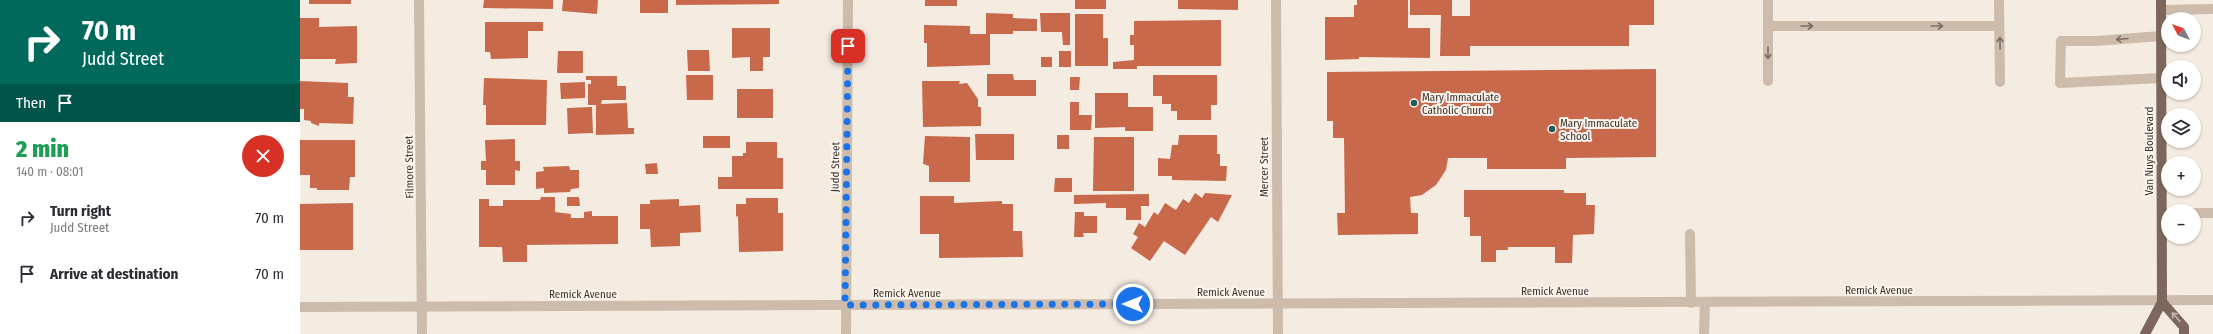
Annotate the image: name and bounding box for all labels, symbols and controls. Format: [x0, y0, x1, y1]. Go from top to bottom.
north arrow [2161, 12, 2201, 52]
map controls [2161, 12, 2201, 244]
text: 70 m [82, 14, 136, 47]
icon: right [16, 16, 68, 68]
one-way arrow [1800, 22, 1813, 30]
one-way arrow [1930, 22, 1943, 30]
pin [831, 29, 865, 63]
icon: arrive [837, 35, 859, 57]
one-way arrow [2116, 36, 2129, 43]
one-way arrow [1996, 37, 2003, 50]
one-way arrow [1764, 46, 1772, 59]
text: Judd Street [82, 48, 164, 70]
button: sound [2161, 60, 2201, 100]
place label: Mary Immaculate Catholic Church [1422, 91, 1499, 117]
icon: arrive [54, 92, 76, 114]
text: Then [16, 94, 46, 112]
marker: Mary Immaculate Catholic Church [1409, 98, 1419, 108]
street label: Van Nuys Boulevard [2143, 107, 2156, 195]
button: layers [2161, 108, 2201, 148]
place label: Mary Immaculate School [1560, 117, 1637, 143]
marker: Mary Immaculate School [1547, 124, 1557, 134]
text: 2 min [16, 135, 69, 163]
button: close [242, 135, 284, 177]
street label: Filmore Street [402, 135, 417, 199]
street label: Mercer Street [1258, 137, 1271, 197]
street label: Judd Street [829, 141, 842, 192]
button: + [2161, 156, 2201, 196]
text: 140 m · 08:01 [16, 164, 84, 179]
text: Turn right [50, 202, 111, 220]
button: − [2161, 204, 2201, 244]
icon: right [16, 207, 38, 229]
text: 70 m [255, 209, 284, 227]
text: Judd Street [50, 220, 109, 235]
icon: arrive [16, 263, 38, 285]
text: Arrive at destination [50, 265, 178, 283]
text: 70 m [255, 265, 284, 283]
position arrow [1112, 283, 1154, 325]
street label: Remick Avenue [1845, 284, 1913, 297]
street label: Remick Avenue [1521, 285, 1589, 298]
street label: Remick Avenue [1197, 286, 1265, 299]
street label: Remick Avenue [873, 287, 941, 300]
street label: Remick Avenue [549, 288, 617, 301]
one-way arrow [2171, 312, 2180, 322]

